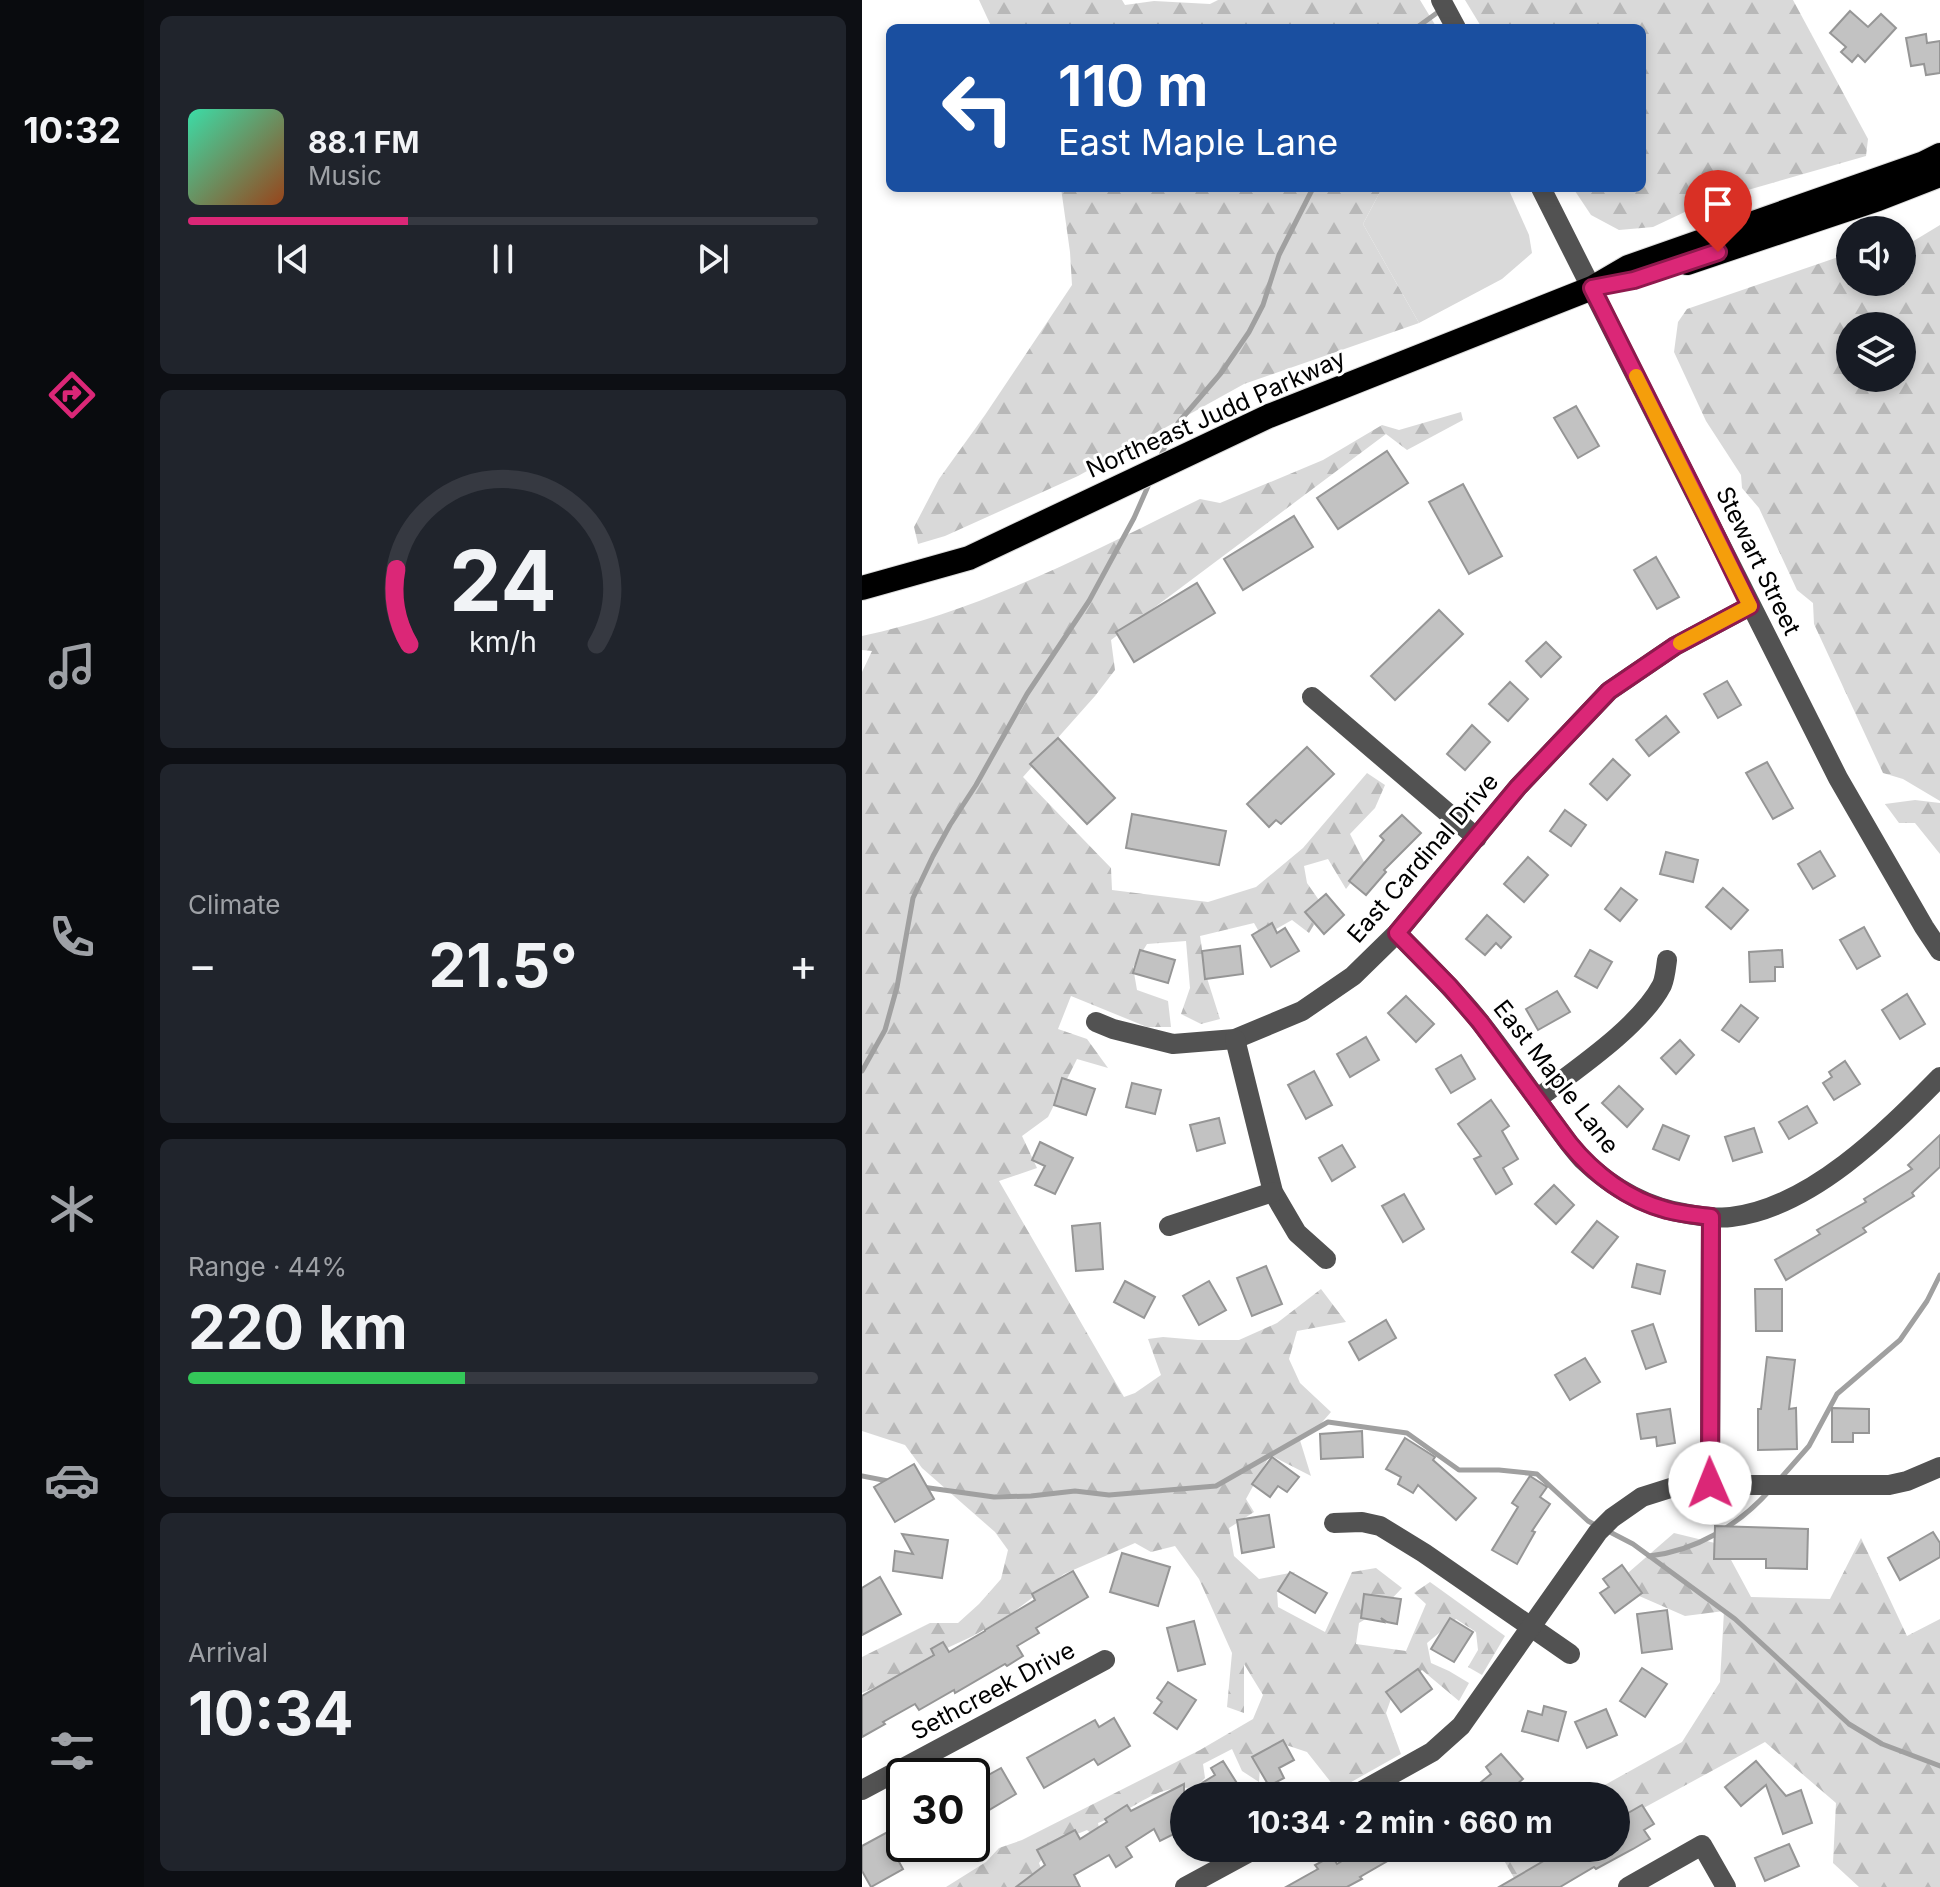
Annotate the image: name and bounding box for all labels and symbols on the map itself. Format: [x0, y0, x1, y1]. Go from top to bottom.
pin [1684, 170, 1752, 252]
street label: Northeast Judd Parkway [1082, 343, 1350, 484]
street label: Stewart Street [1710, 482, 1807, 640]
street label: East Cardinal Drive [1341, 767, 1504, 948]
street label: East Maple Lane [1487, 994, 1625, 1159]
position arrow [1668, 1441, 1752, 1525]
street label: Sethcreek Drive [906, 1635, 1080, 1746]
speed limit sign: 30 [886, 1758, 990, 1862]

